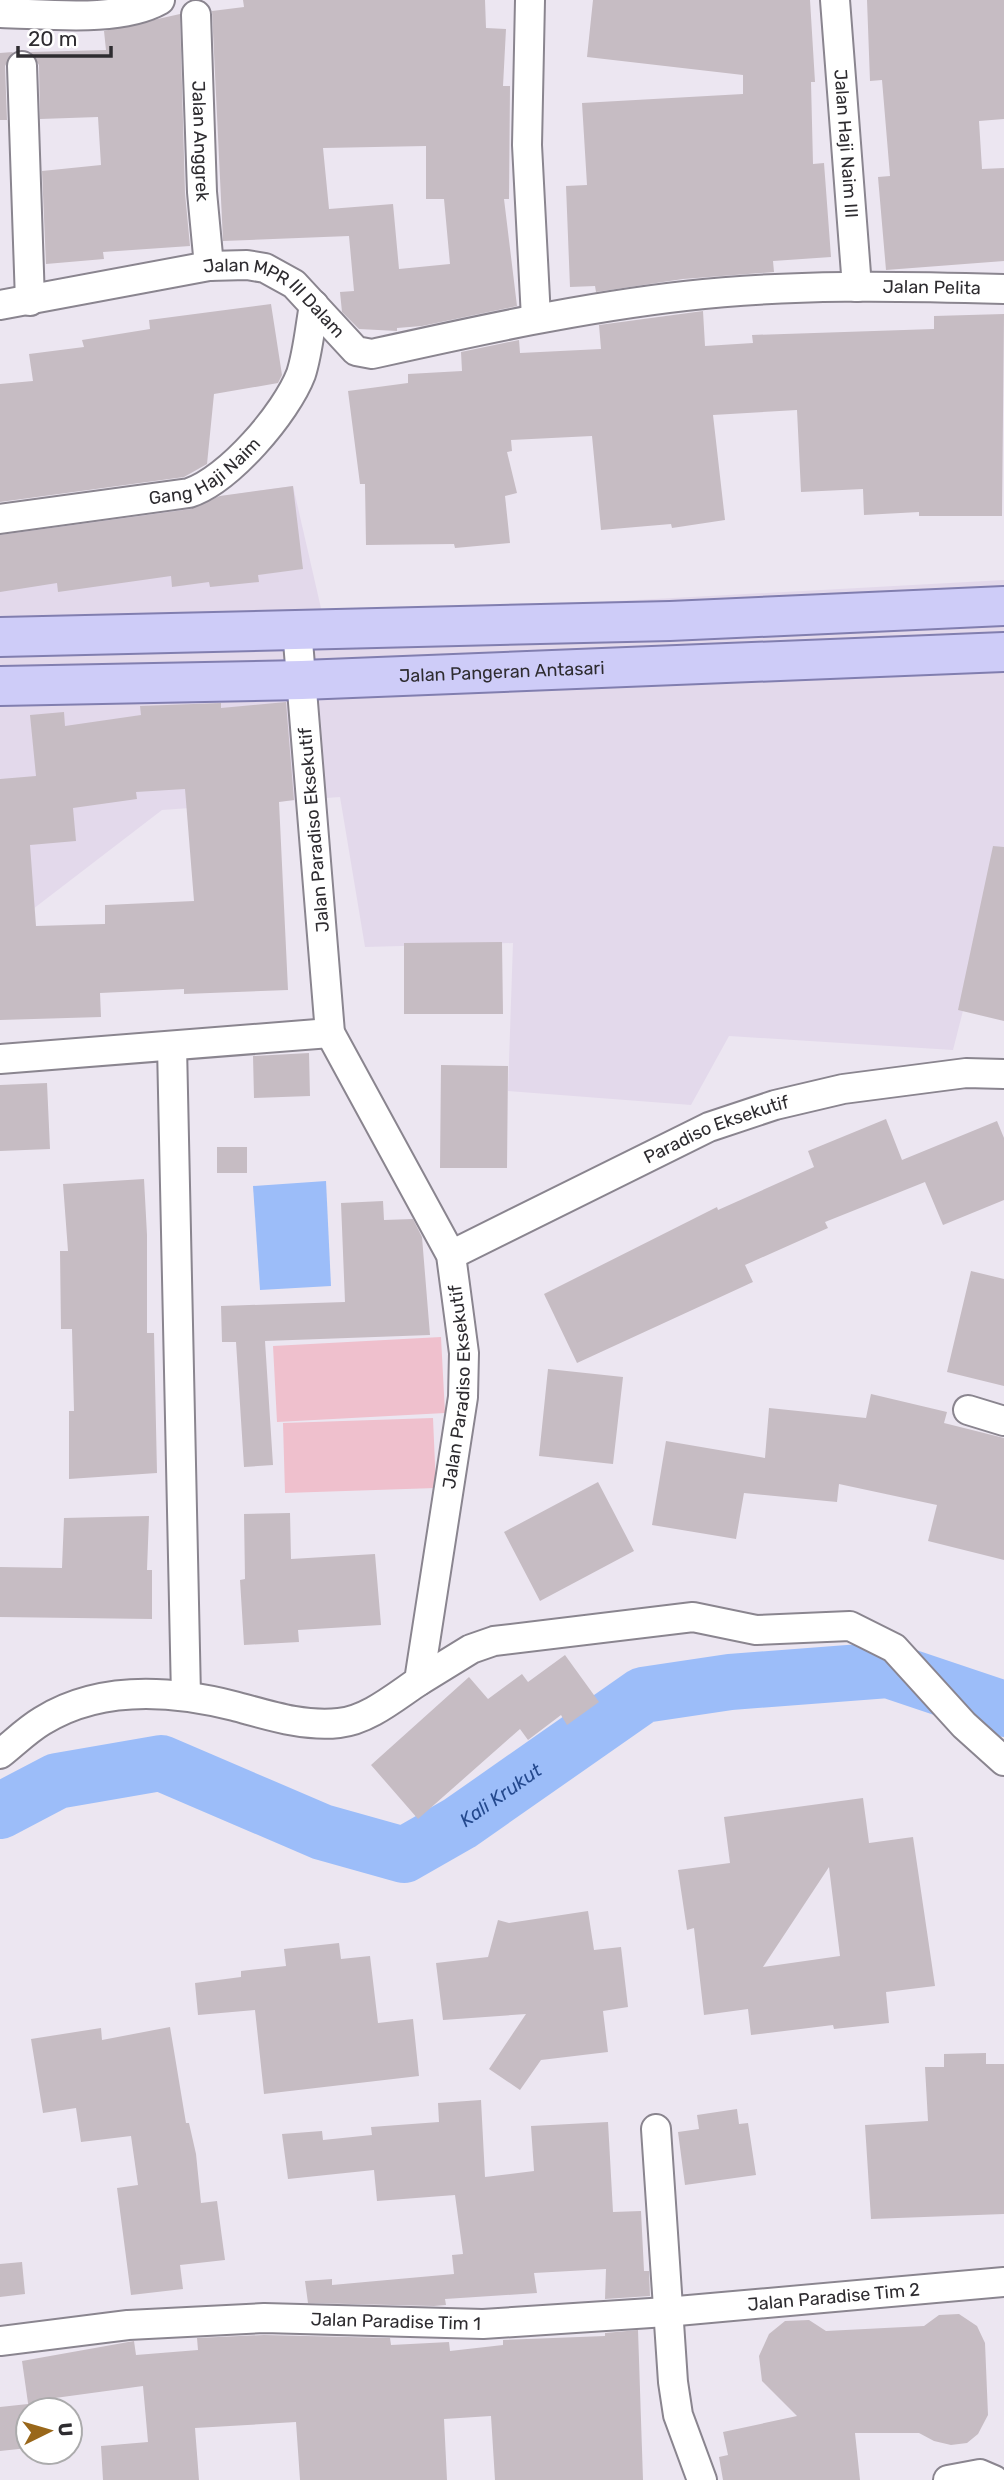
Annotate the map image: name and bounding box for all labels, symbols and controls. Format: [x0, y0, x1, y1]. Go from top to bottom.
scale bar [18, 14, 110, 58]
text: 20 m [28, 26, 77, 51]
street label: Jalan Haji Naim III [829, 68, 863, 219]
street label: Jalan Anggrek [187, 80, 214, 203]
street label: Jalan MPR III Dalam [201, 254, 349, 342]
street label: Jalan Pelita [883, 276, 981, 299]
street label: Gang Haji Naim [147, 433, 265, 509]
street label: Jalan Pangeran Antasari [399, 657, 605, 687]
street label: Jalan Paradiso Eksekutif [294, 727, 334, 933]
street label: Paradiso Eksekutif [640, 1091, 791, 1169]
street label: Jalan Paradiso Eksekutif [438, 1283, 475, 1491]
water label: Kali Krukut [455, 1758, 547, 1832]
street label: Jalan Paradise Tim 2 [747, 2279, 921, 2316]
street label: Jalan Paradise Tim 1 [310, 2308, 481, 2335]
north arrow [14, 2396, 84, 2466]
text: U [53, 2422, 77, 2437]

